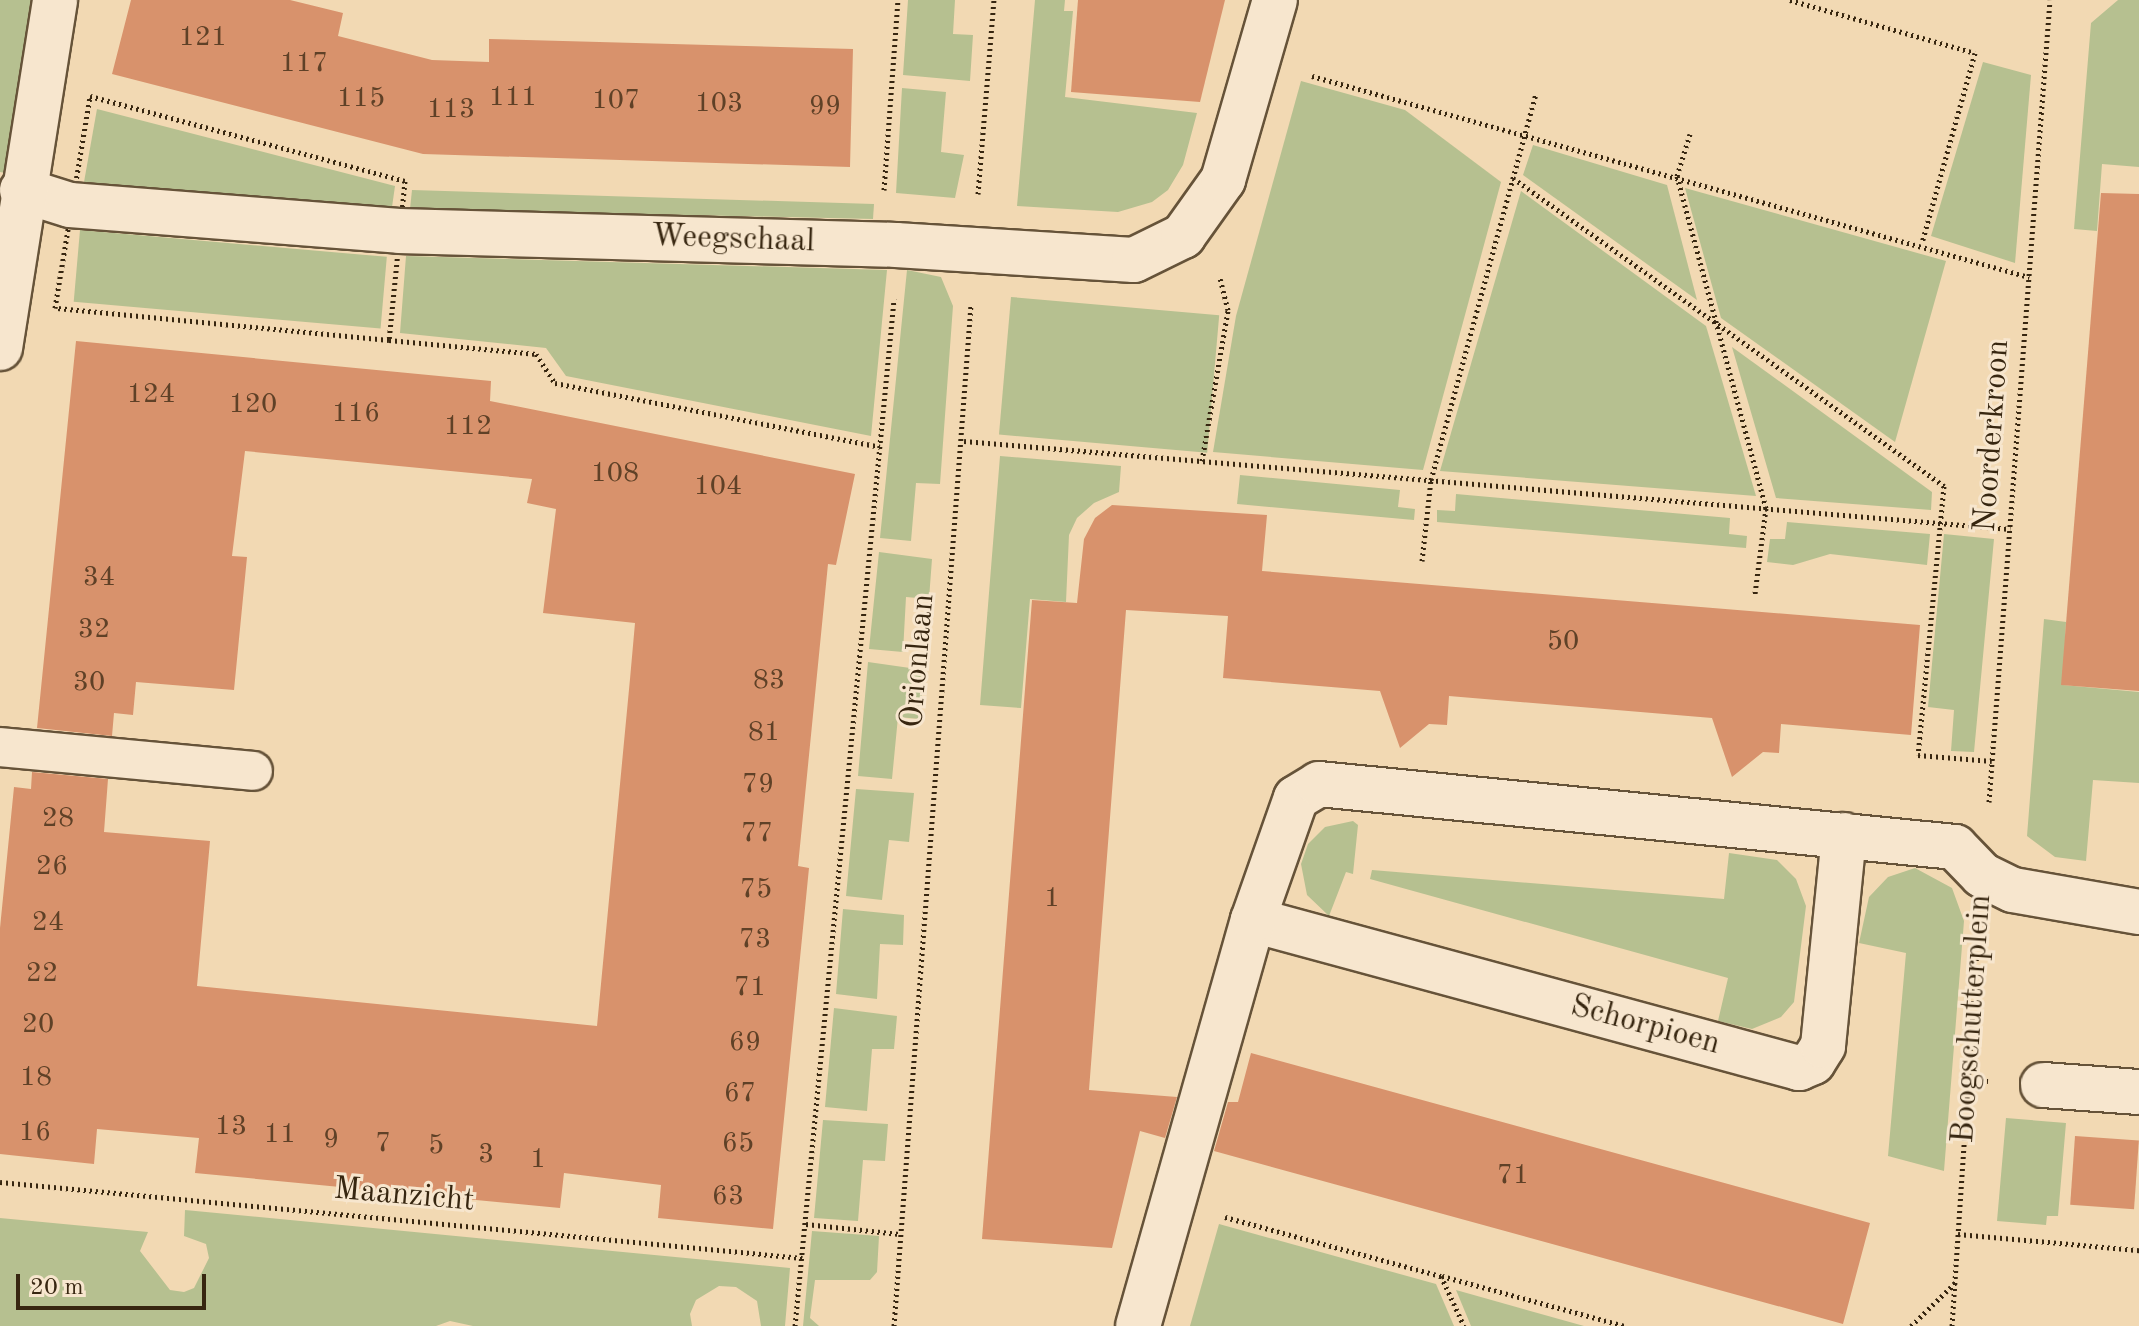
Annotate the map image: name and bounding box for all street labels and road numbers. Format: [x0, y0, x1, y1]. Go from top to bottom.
street label: Weegschaal [651, 218, 815, 262]
street label: Noorderkroon [1967, 338, 2019, 534]
street label: Orionlaan [894, 592, 944, 730]
street label: Boogschutterplein [1945, 893, 2001, 1145]
street label: Schorpioen [1566, 988, 1724, 1064]
street label: Maanzicht [332, 1171, 476, 1221]

